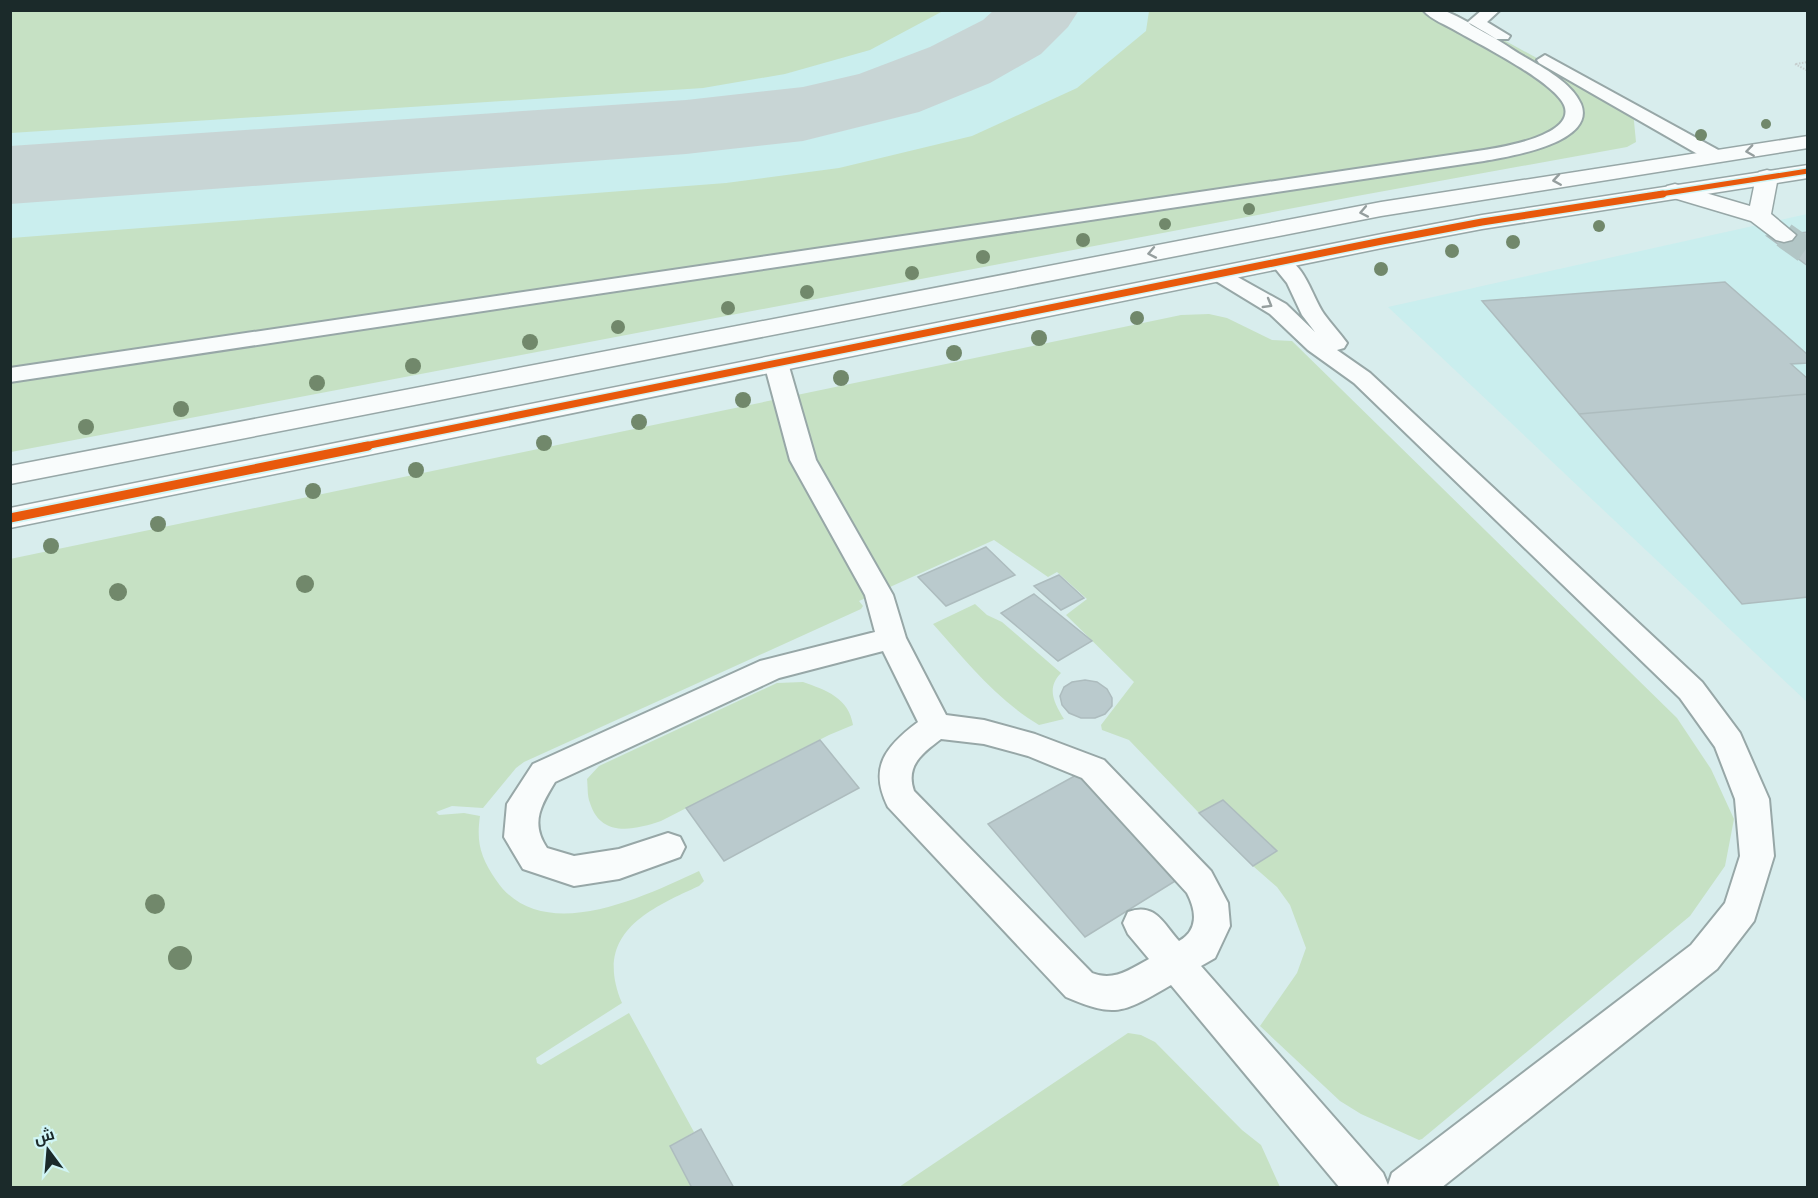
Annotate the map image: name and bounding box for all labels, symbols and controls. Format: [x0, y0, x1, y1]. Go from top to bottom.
one-way arrow [1745, 144, 1754, 156]
one-way arrow [1552, 174, 1561, 186]
one-way arrow [1360, 205, 1370, 218]
one-way arrow [1148, 246, 1158, 259]
one-way arrow [1262, 296, 1272, 308]
north arrow [18, 1120, 78, 1180]
text: ش [31, 1122, 56, 1148]

